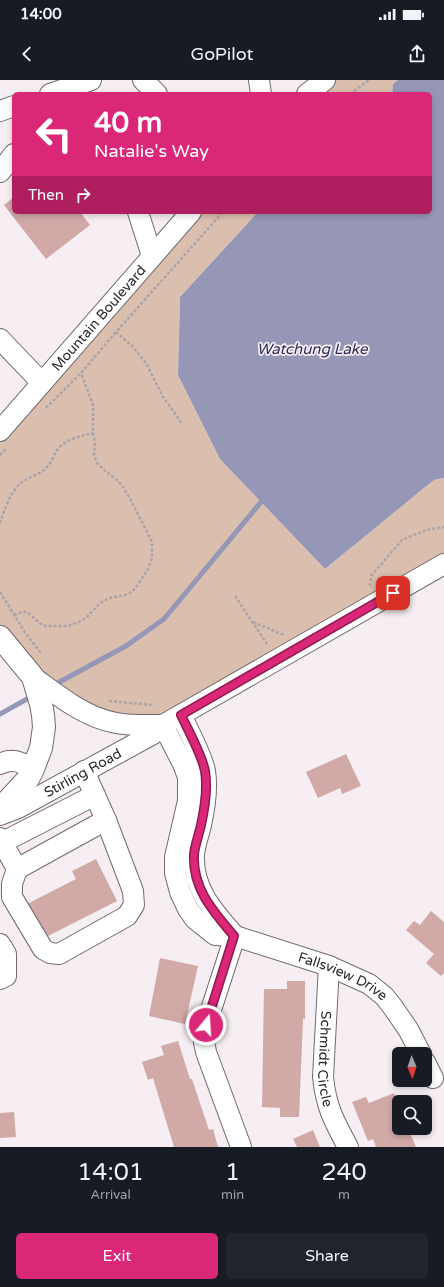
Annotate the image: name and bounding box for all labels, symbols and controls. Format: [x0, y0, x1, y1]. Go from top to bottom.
text: 14:00 [20, 5, 62, 23]
icon: back [16, 43, 38, 65]
text: GoPilot [191, 43, 253, 65]
icon: share [406, 43, 428, 65]
text: 40 m [94, 106, 162, 140]
icon: left [28, 108, 80, 160]
text: Natalie's Way [94, 140, 209, 162]
icon: right [72, 184, 94, 206]
text: Then [28, 186, 64, 204]
street label: Mountain Boulevard [48, 262, 149, 374]
water label: Watchung Lake [257, 340, 369, 358]
pin [376, 576, 410, 610]
icon: arrive [382, 582, 404, 604]
street label: Stirling Road [41, 745, 124, 801]
street label: Fallsview Drive [296, 948, 391, 1004]
position arrow [185, 1004, 227, 1046]
street label: Schmidt Circle [314, 1010, 337, 1109]
north arrow [392, 1047, 432, 1087]
map controls [392, 1047, 432, 1135]
button: search [392, 1095, 432, 1135]
text: 14:01 [77, 1158, 144, 1187]
text: 1 [225, 1158, 240, 1187]
text: 240 [321, 1158, 367, 1187]
text: Arrival [90, 1187, 131, 1203]
text: min [221, 1187, 244, 1203]
text: m [338, 1187, 350, 1203]
button: Exit [16, 1233, 218, 1279]
button: Share [226, 1233, 428, 1279]

